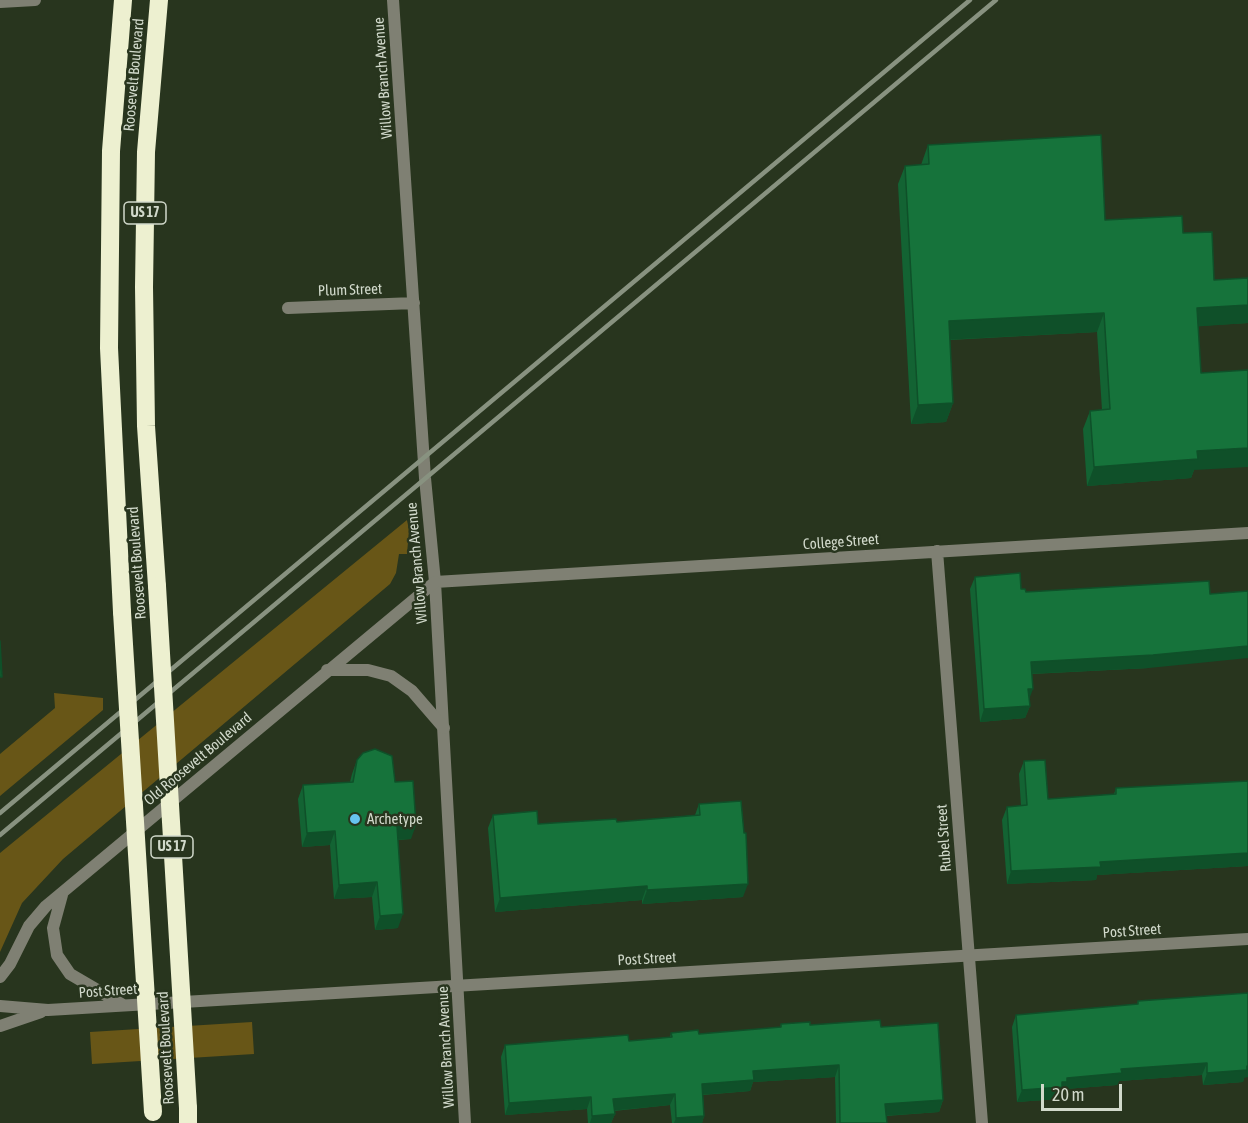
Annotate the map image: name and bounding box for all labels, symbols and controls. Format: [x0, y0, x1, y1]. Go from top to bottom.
street label: Willow Branch Avenue [370, 17, 396, 139]
street label: Roosevelt Boulevard [120, 18, 148, 132]
road number: US 17 [124, 202, 166, 224]
street label: Plum Street [318, 280, 382, 300]
street label: Willow Branch Avenue [403, 501, 431, 625]
street label: Roosevelt Boulevard [124, 506, 150, 620]
street label: College Street [802, 530, 880, 554]
street label: Old Roosevelt Boulevard [141, 709, 255, 809]
street label: Rubel Street [933, 804, 955, 872]
place label: Archetype [367, 810, 423, 828]
marker: Archetype [348, 812, 362, 826]
road number: US 17 [151, 836, 193, 858]
street label: Post Street [1102, 920, 1162, 942]
street label: Post Street [617, 948, 677, 970]
street label: Post Street [78, 980, 138, 1002]
street label: Willow Branch Avenue [434, 986, 458, 1108]
street label: Roosevelt Boulevard [154, 991, 178, 1105]
scale bar [1044, 1072, 1125, 1110]
text: 20 m [1052, 1084, 1084, 1105]

